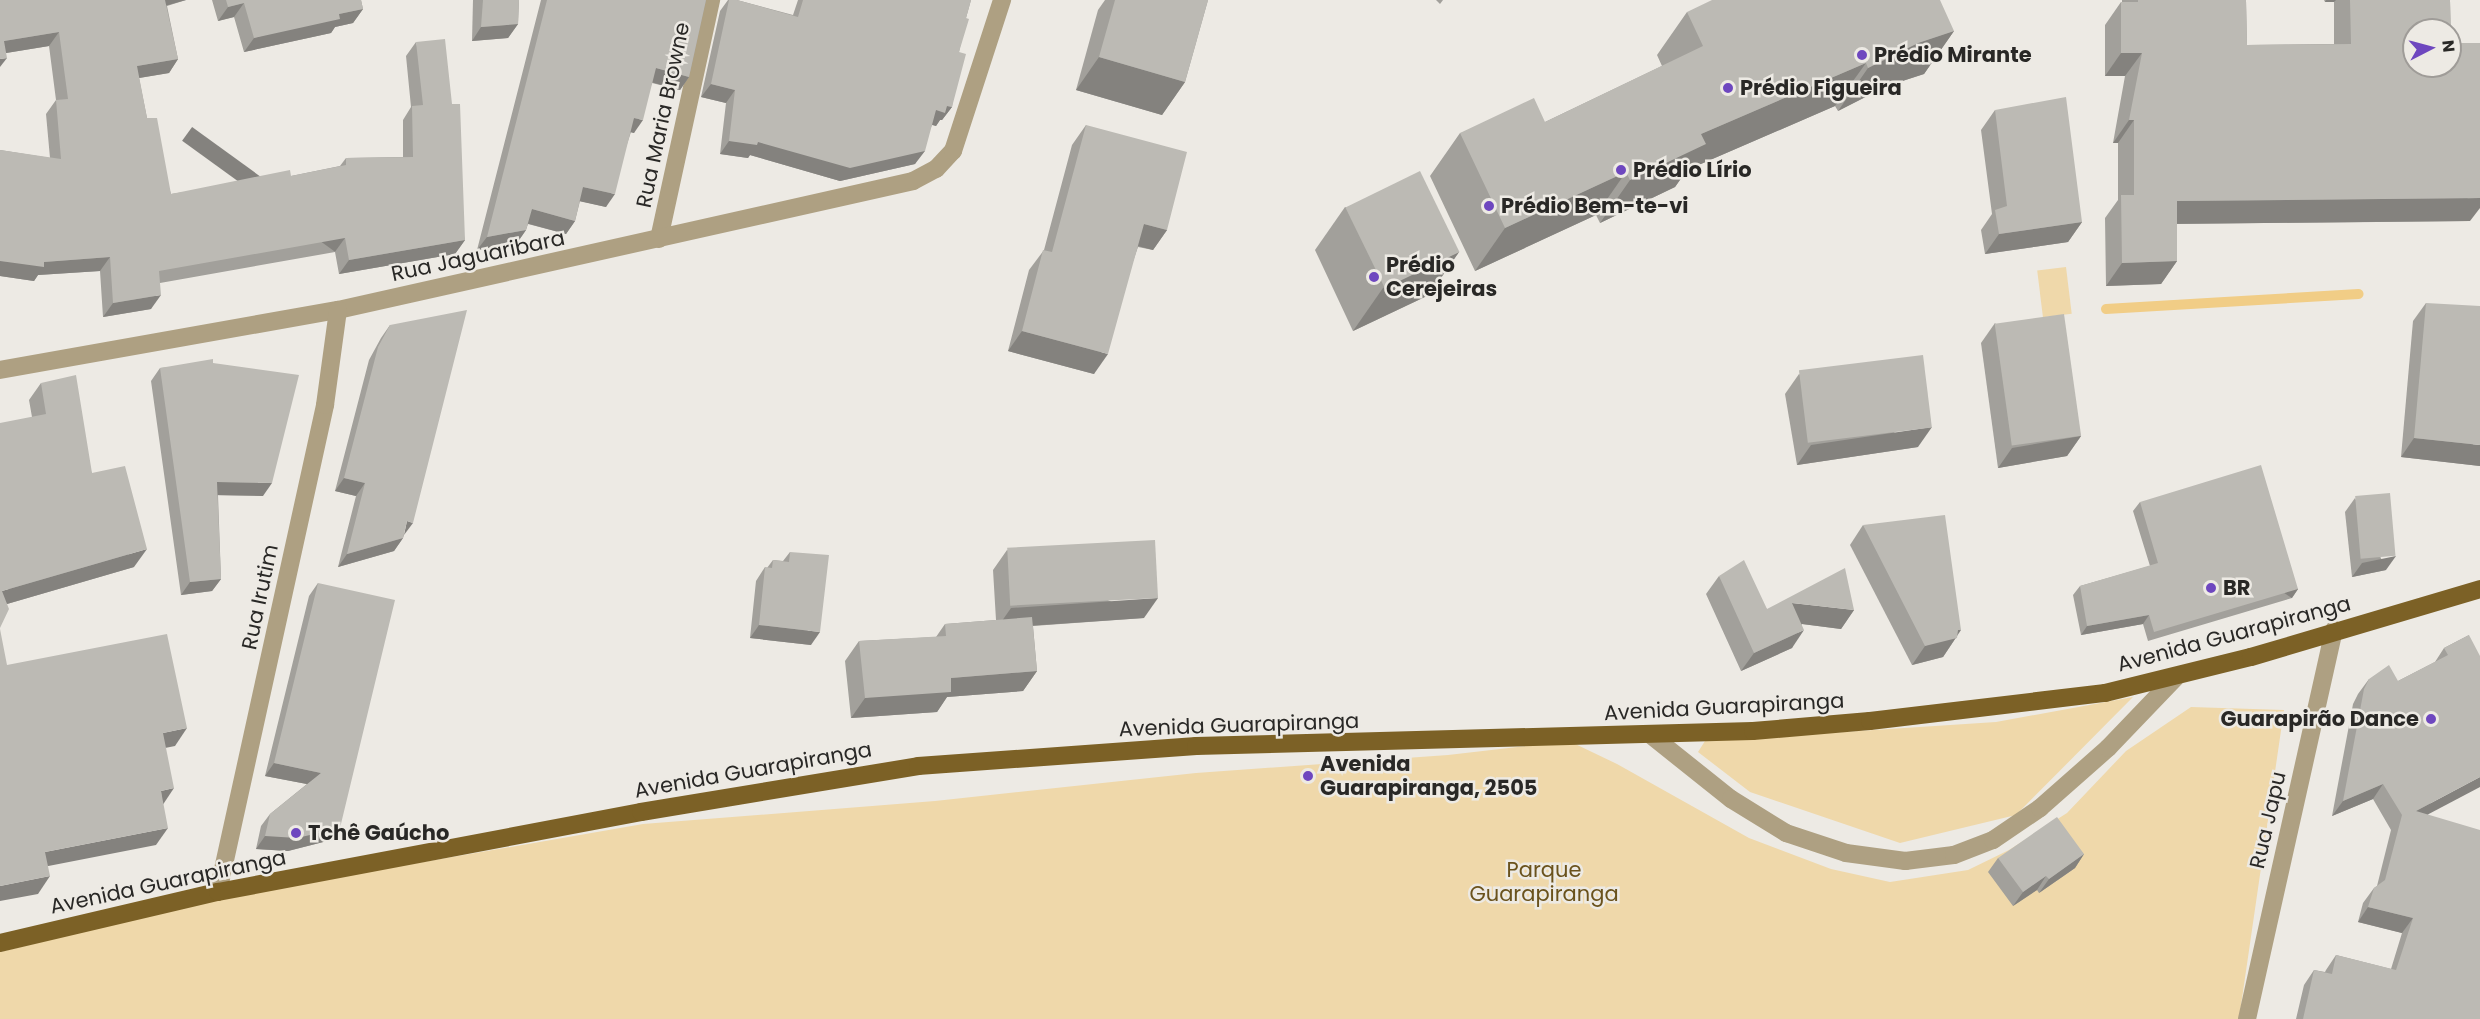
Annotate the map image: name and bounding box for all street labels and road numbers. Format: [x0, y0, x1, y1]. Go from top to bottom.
street label: Rua Maria Browne [631, 20, 695, 210]
street label: Rua Jaguaribara [389, 225, 567, 287]
street label: Rua Irutim [237, 542, 283, 652]
street label: Avenida Guarapiranga [2114, 591, 2354, 677]
street label: Avenida Guarapiranga [1603, 688, 1845, 726]
street label: Avenida Guarapiranga [1118, 708, 1360, 742]
street label: Avenida Guarapiranga [632, 737, 874, 803]
street label: Rua Japu [2245, 769, 2291, 871]
street label: Avenida Guarapiranga [48, 845, 288, 919]

